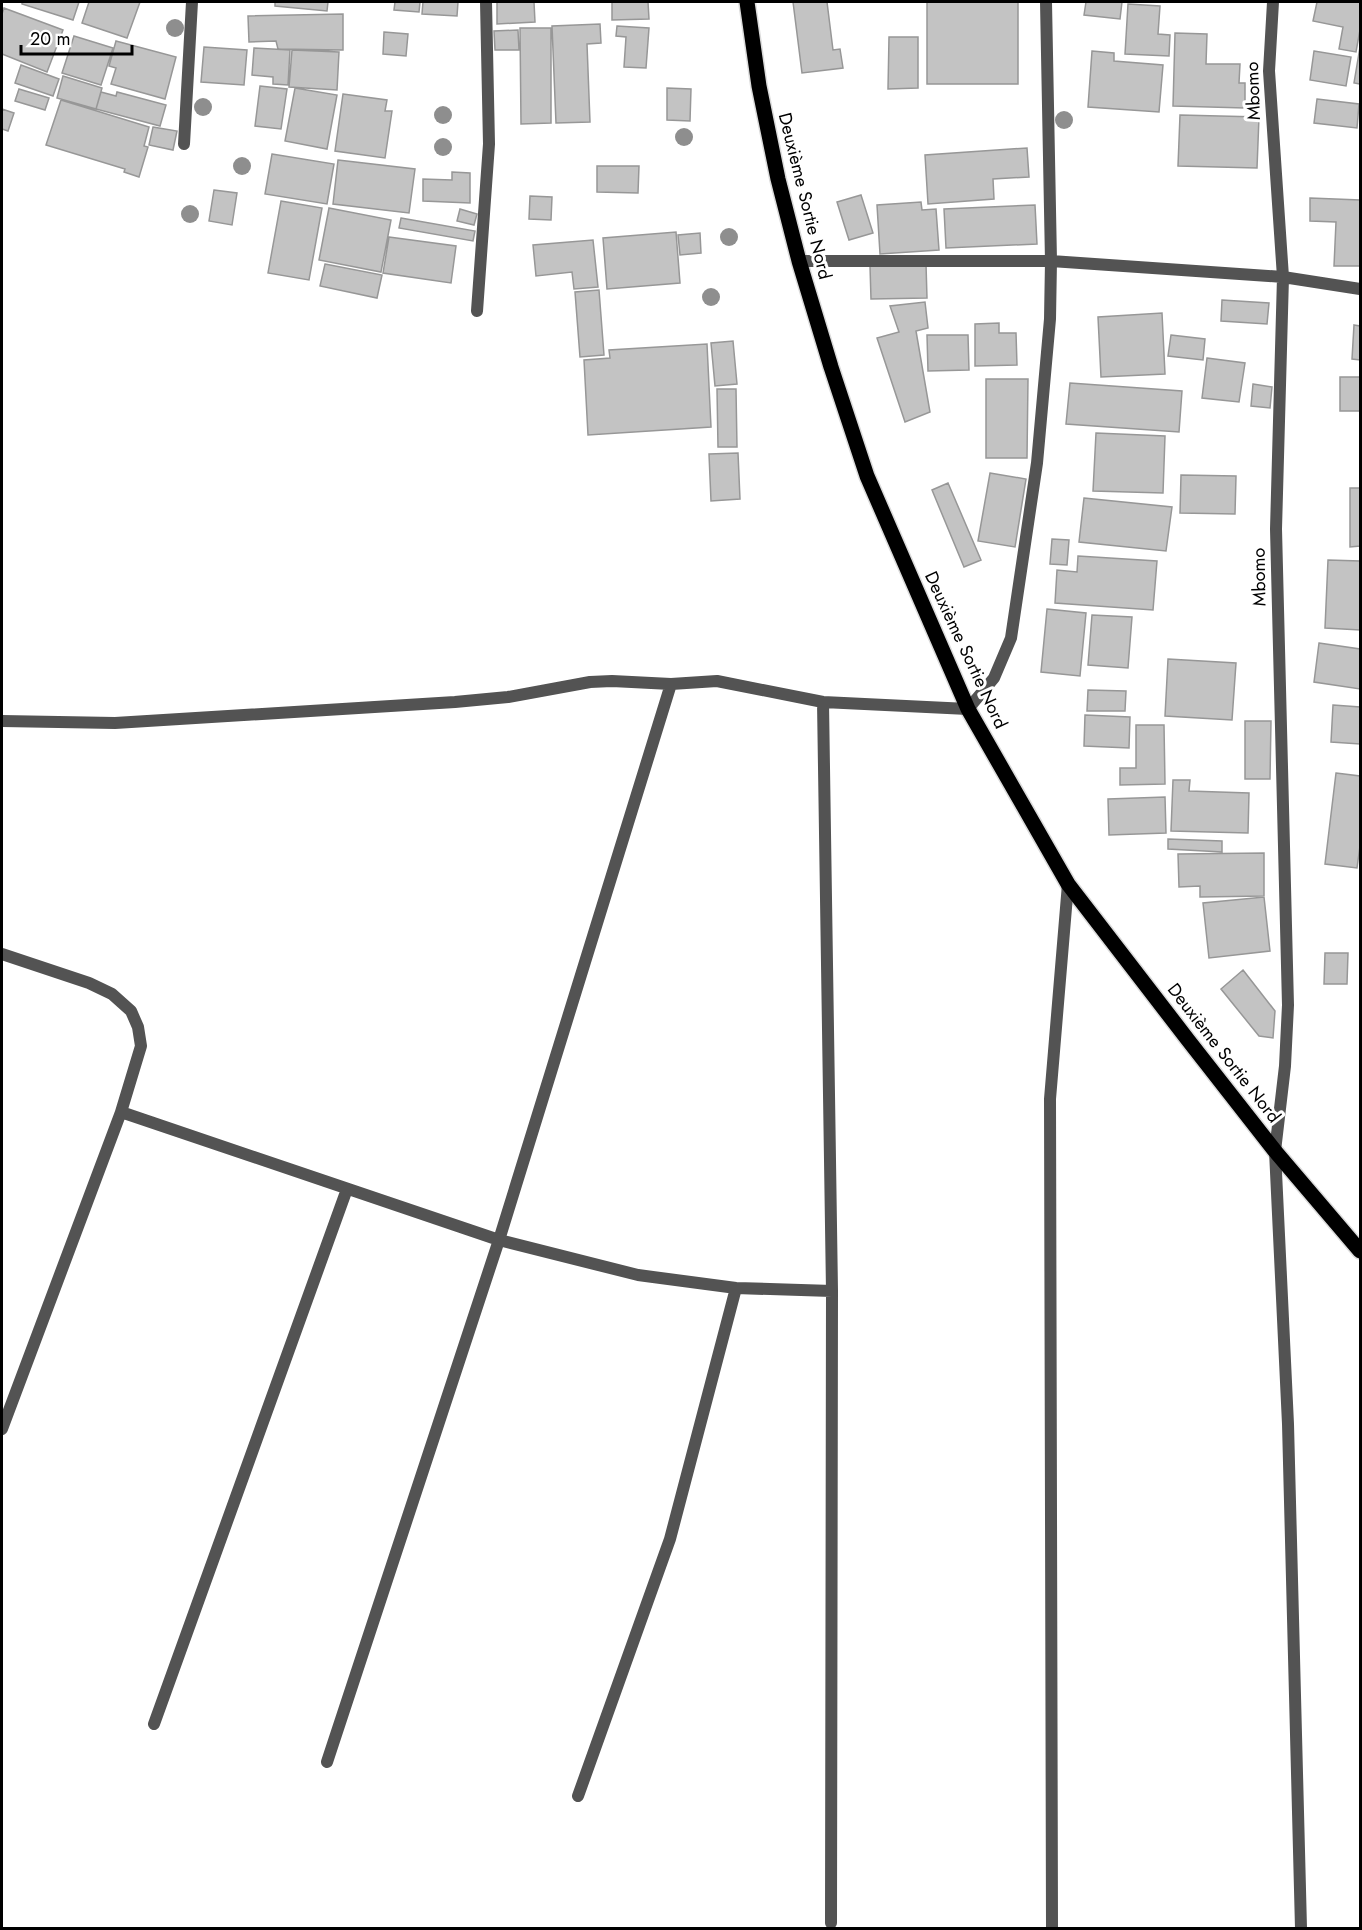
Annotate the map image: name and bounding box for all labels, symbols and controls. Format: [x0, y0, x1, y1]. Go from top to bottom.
scale bar [21, 18, 132, 56]
text: 20 m [30, 26, 70, 52]
street label: Mbomo [1239, 61, 1267, 121]
street label: Deuxième Sortie Nord [772, 110, 838, 282]
street label: Mbomo [1245, 547, 1273, 606]
street label: Deuxième Sortie Nord [918, 567, 1014, 733]
street label: Deuxième Sortie Nord [1161, 978, 1287, 1128]

